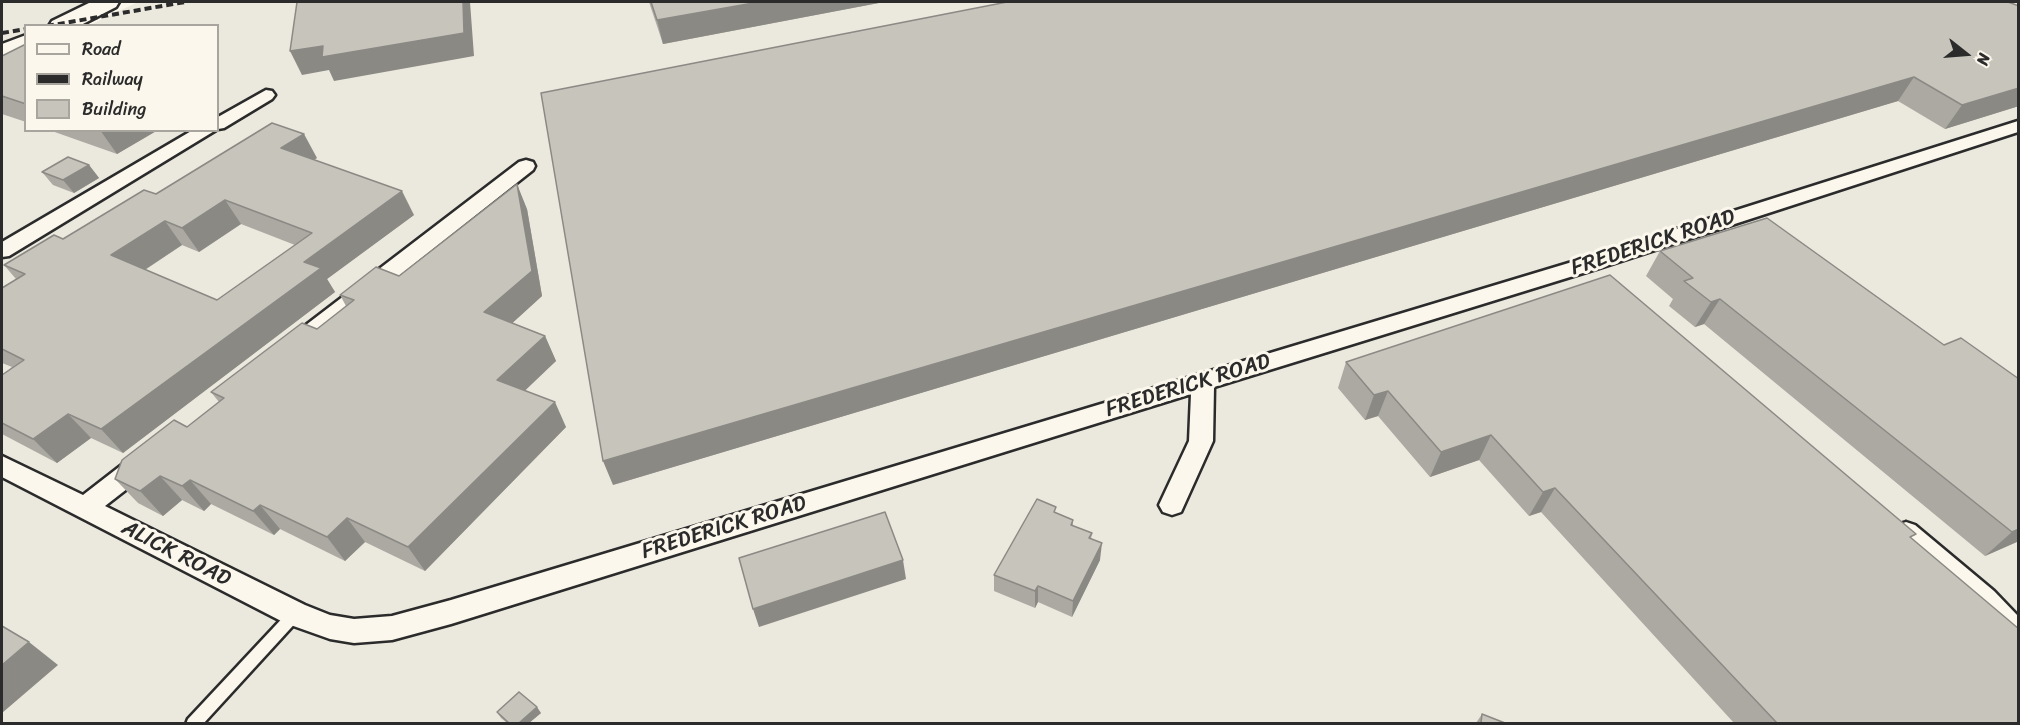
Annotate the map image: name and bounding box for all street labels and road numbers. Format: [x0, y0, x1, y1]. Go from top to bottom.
street label: FREDERICK ROAD [1568, 204, 1738, 282]
street label: FREDERICK ROAD [1102, 348, 1274, 424]
street label: FREDERICK ROAD [638, 490, 810, 566]
street label: ALICK ROAD [117, 515, 235, 593]

